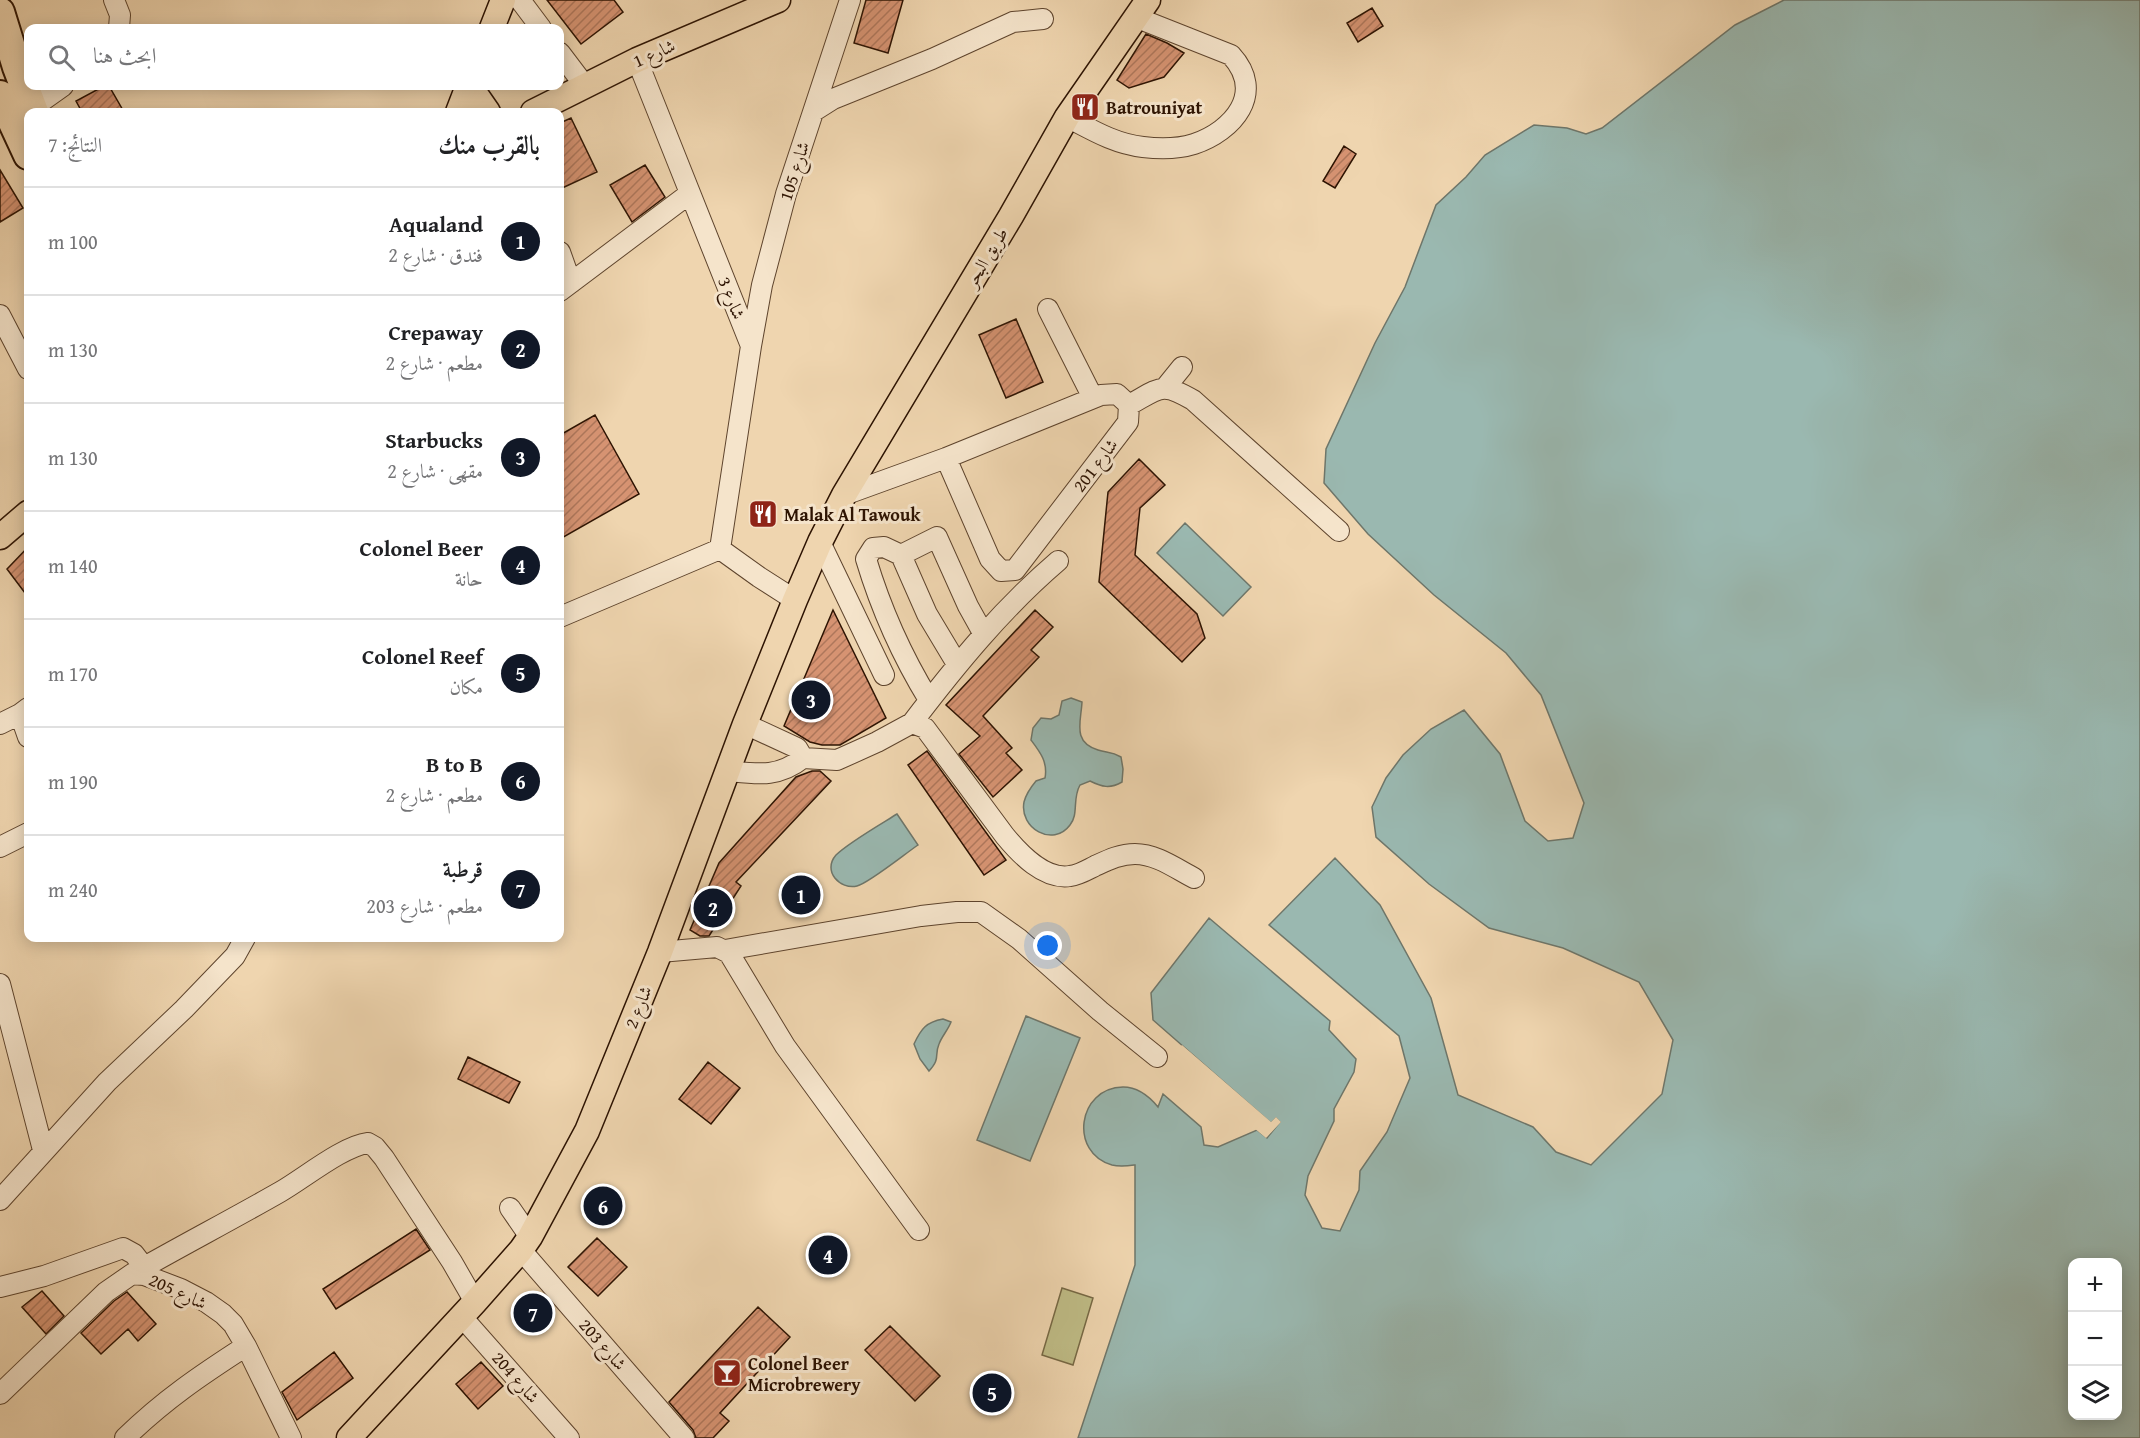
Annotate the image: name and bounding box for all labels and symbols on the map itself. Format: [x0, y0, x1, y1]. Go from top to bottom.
street label: شارع 1 [628, 32, 680, 76]
restaurant icon: Batrouniyat [1069, 91, 1101, 123]
place label: Batrouniyat [1106, 94, 1202, 121]
street label: شارع 105 [772, 138, 818, 205]
street label: طريق البحر [957, 222, 1014, 294]
street label: شارع 3 [709, 273, 753, 324]
street label: شارع 201 [1066, 432, 1126, 499]
restaurant icon: Malak Al Tawouk [747, 498, 779, 530]
place label: Malak Al Tawouk [784, 501, 921, 528]
pin: 3 [792, 678, 830, 722]
pin: 1 [782, 872, 820, 918]
pin: 2 [694, 886, 732, 930]
your location [1033, 931, 1062, 960]
street label: شارع 2 [617, 982, 661, 1033]
pin: 6 [584, 1184, 622, 1228]
pin: 4 [808, 1232, 848, 1278]
street label: شارع 205 [144, 1266, 211, 1318]
pin: 7 [514, 1290, 552, 1336]
street label: شارع 203 [571, 1312, 633, 1377]
street label: شارع 204 [484, 1345, 546, 1410]
place label: Colonel Beer Microbrewery [748, 1350, 861, 1398]
bar icon: Colonel Beer Microbrewery [711, 1357, 743, 1389]
pin: 5 [972, 1370, 1012, 1416]

